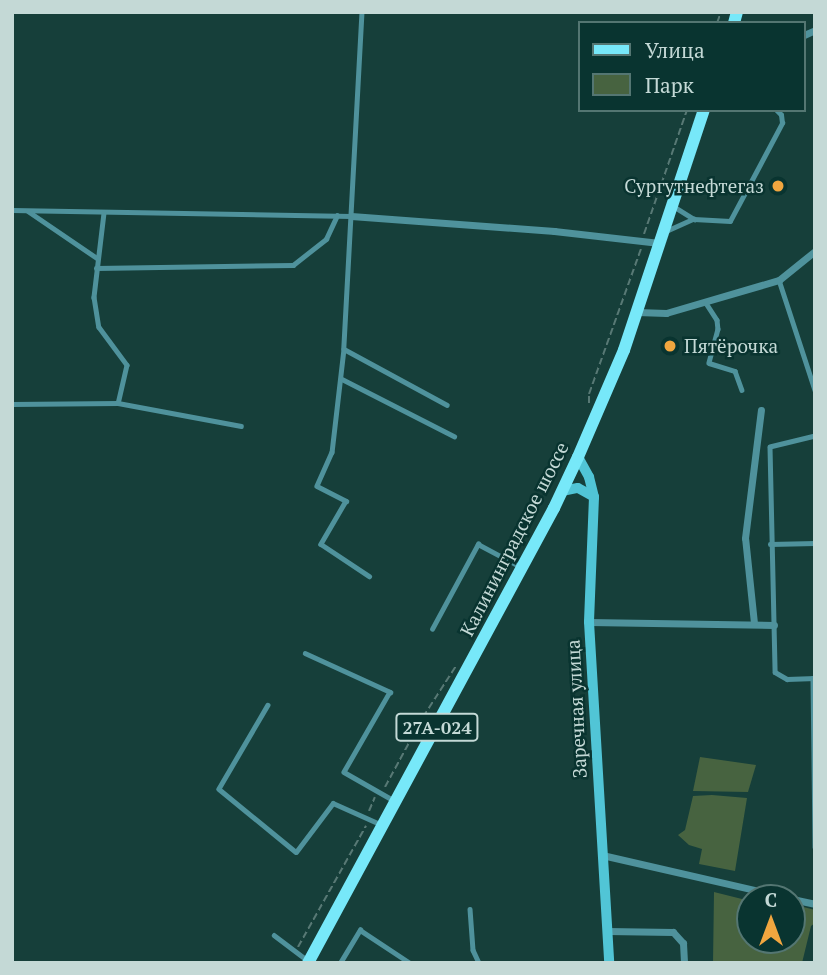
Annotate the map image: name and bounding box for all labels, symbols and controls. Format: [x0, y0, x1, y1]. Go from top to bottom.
legend [578, 21, 806, 112]
text: Улица [645, 36, 705, 64]
text: Парк [645, 71, 694, 99]
place label: Сургутнефтегаз [624, 175, 764, 197]
marker: Сургутнефтегаз [770, 178, 786, 194]
place label: Пятёрочка [684, 335, 778, 357]
marker: Пятёрочка [662, 338, 678, 354]
street label: Калининградское шоссе [455, 438, 573, 640]
street label: Заречная улица [561, 639, 591, 779]
road number: 27А-024 [395, 712, 479, 742]
north arrow [736, 884, 806, 954]
text: С [765, 887, 777, 912]

